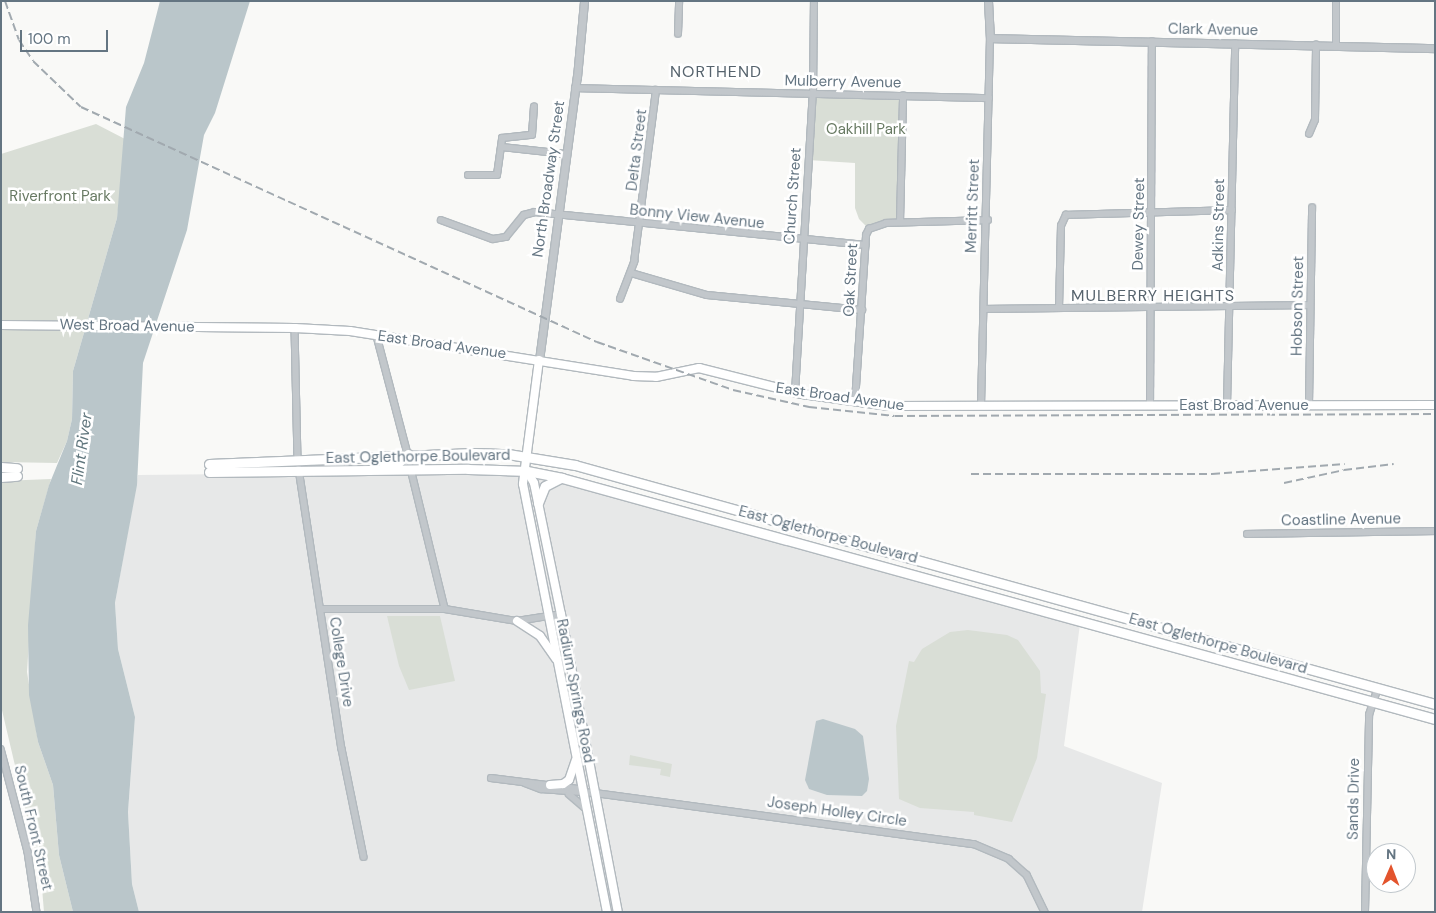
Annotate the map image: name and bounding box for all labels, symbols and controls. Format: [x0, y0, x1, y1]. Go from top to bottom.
scale bar [22, 20, 110, 52]
street label: Clark Avenue [1168, 20, 1258, 40]
text: 100 m [28, 29, 71, 49]
district label: NORTHEND [669, 62, 763, 82]
street label: Mulberry Avenue [784, 72, 902, 92]
street label: North Broadway Street [529, 100, 569, 258]
street label: Delta Street [623, 108, 651, 192]
park label: Oakhill Park [826, 121, 906, 139]
street label: Church Street [781, 147, 805, 245]
street label: Merritt Street [962, 159, 984, 253]
street label: Dewey Street [1129, 177, 1149, 271]
street label: Adkins Street [1209, 178, 1229, 272]
park label: Riverfront Park [9, 188, 111, 206]
street label: Bonny View Avenue [629, 201, 765, 233]
street label: Oak Street [840, 243, 862, 317]
street label: Hobson Street [1288, 256, 1308, 356]
district label: MULBERRY HEIGHTS [1069, 286, 1237, 306]
street label: West Broad Avenue [59, 316, 195, 336]
street label: East Broad Avenue [377, 327, 507, 363]
street label: East Broad Avenue [775, 379, 905, 415]
street label: East Broad Avenue [1179, 397, 1309, 415]
water label: Flint River [67, 412, 97, 486]
street label: East Oglethorpe Boulevard [326, 446, 510, 468]
street label: East Oglethorpe Boulevard [737, 502, 919, 568]
street label: Coastline Avenue [1281, 510, 1401, 530]
street label: East Oglethorpe Boulevard [1127, 610, 1309, 678]
street label: College Drive [325, 616, 357, 708]
street label: Radium Springs Road [552, 617, 598, 765]
street label: Sands Drive [1344, 758, 1364, 840]
street label: South Front Street [10, 764, 56, 892]
street label: Joseph Holley Circle [766, 793, 908, 831]
north arrow [1366, 843, 1416, 893]
text: N [1386, 845, 1397, 863]

